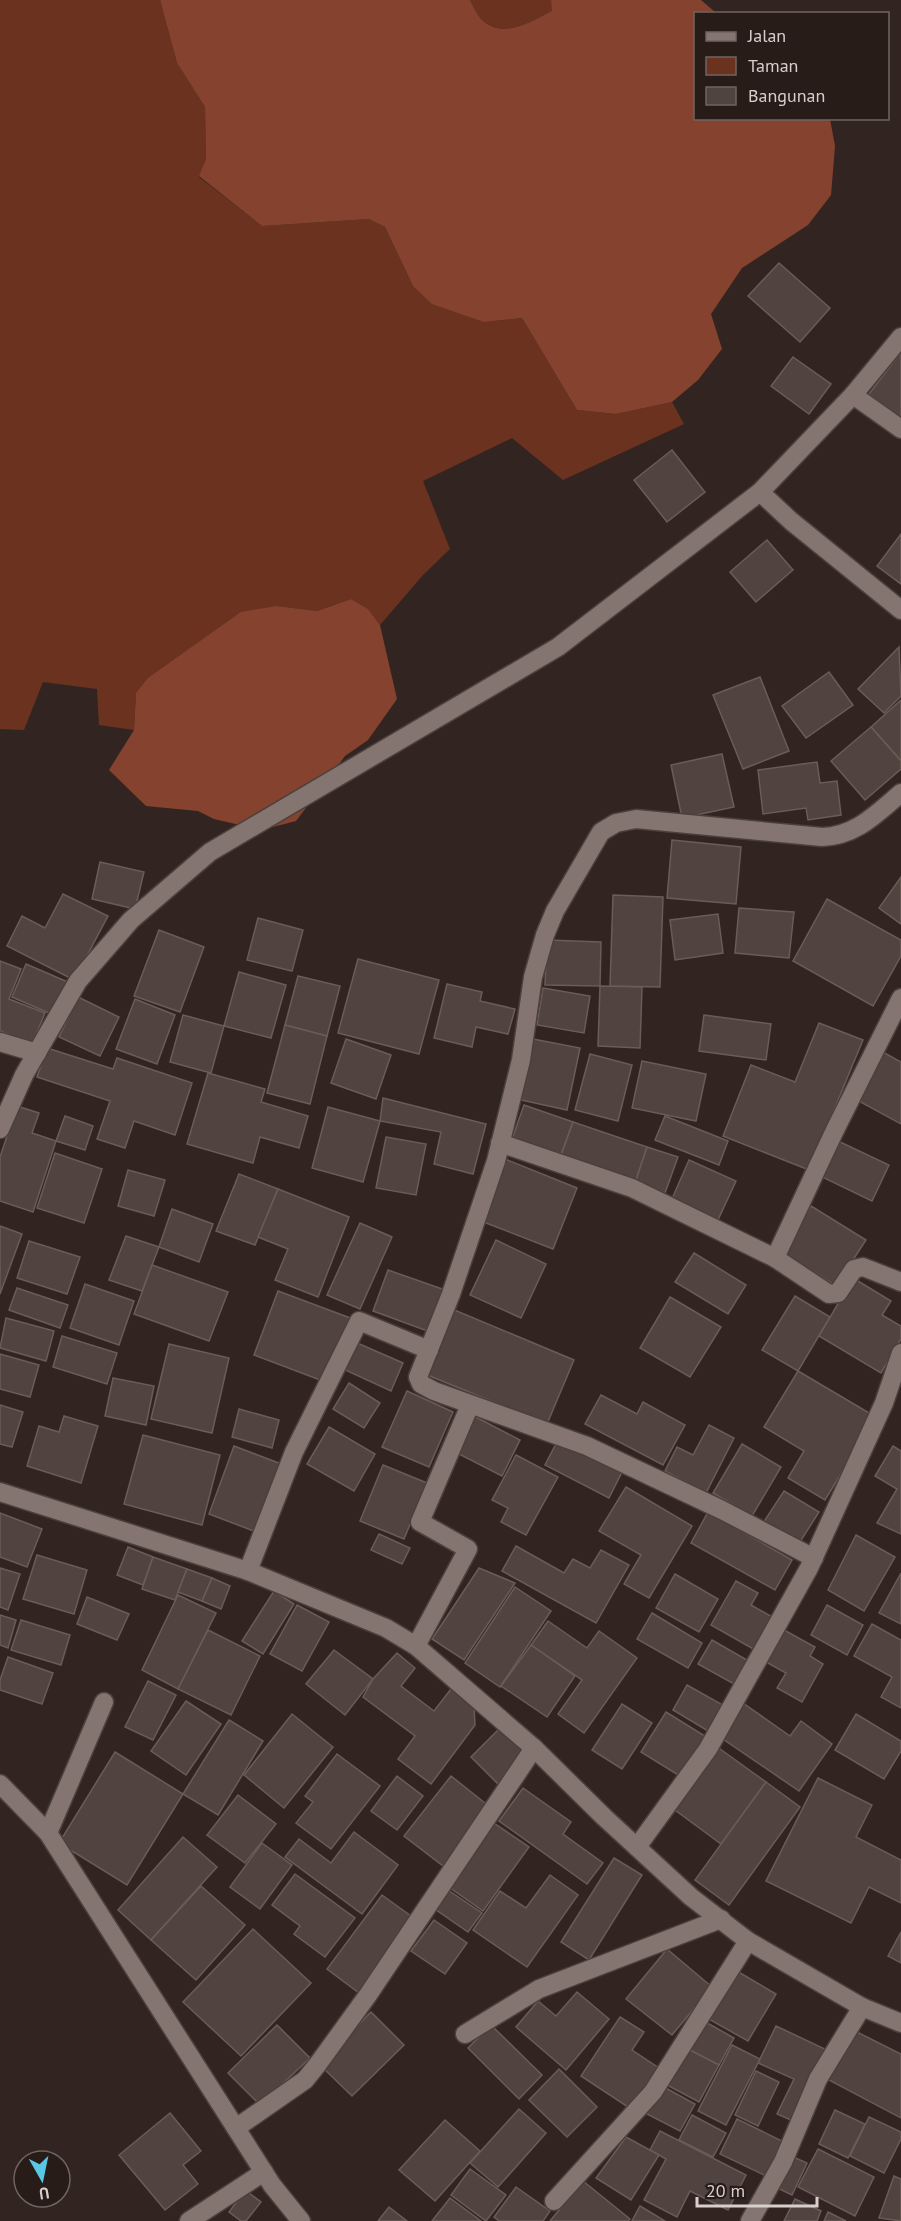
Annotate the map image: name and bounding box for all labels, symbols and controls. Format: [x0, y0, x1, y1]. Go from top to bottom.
legend [694, 12, 889, 120]
text: Jalan [747, 24, 786, 47]
text: Taman [748, 54, 798, 77]
text: Bangunan [748, 84, 825, 107]
north arrow [12, 2149, 72, 2209]
scale bar [697, 2170, 817, 2208]
text: 20 m [706, 2179, 745, 2202]
text: U [38, 2183, 51, 2204]

